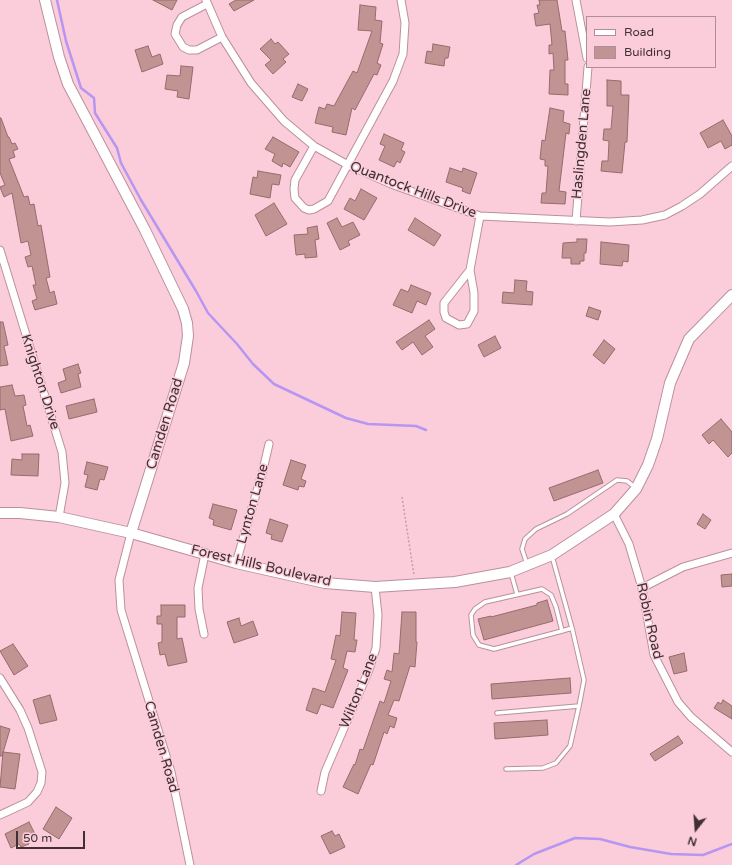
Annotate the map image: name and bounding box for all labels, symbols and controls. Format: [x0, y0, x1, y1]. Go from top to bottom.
legend [586, 16, 716, 68]
text: Road [624, 25, 654, 39]
text: Building [624, 45, 671, 59]
street label: Haslingden Lane [569, 88, 595, 200]
street label: Quantock Hills Drive [347, 158, 479, 222]
street label: Knighton Drive [17, 332, 63, 432]
street label: Camden Road [143, 376, 187, 472]
street label: Lynton Lane [234, 462, 272, 546]
street label: Forest Hills Boulevard [189, 542, 333, 590]
street label: Robin Road [632, 581, 666, 661]
street label: Wilton Lane [336, 651, 382, 731]
street label: Camden Road [140, 699, 182, 795]
north arrow [676, 809, 716, 849]
scale bar [18, 823, 87, 849]
text: 50 m [23, 831, 52, 845]
text: N [686, 833, 698, 848]

